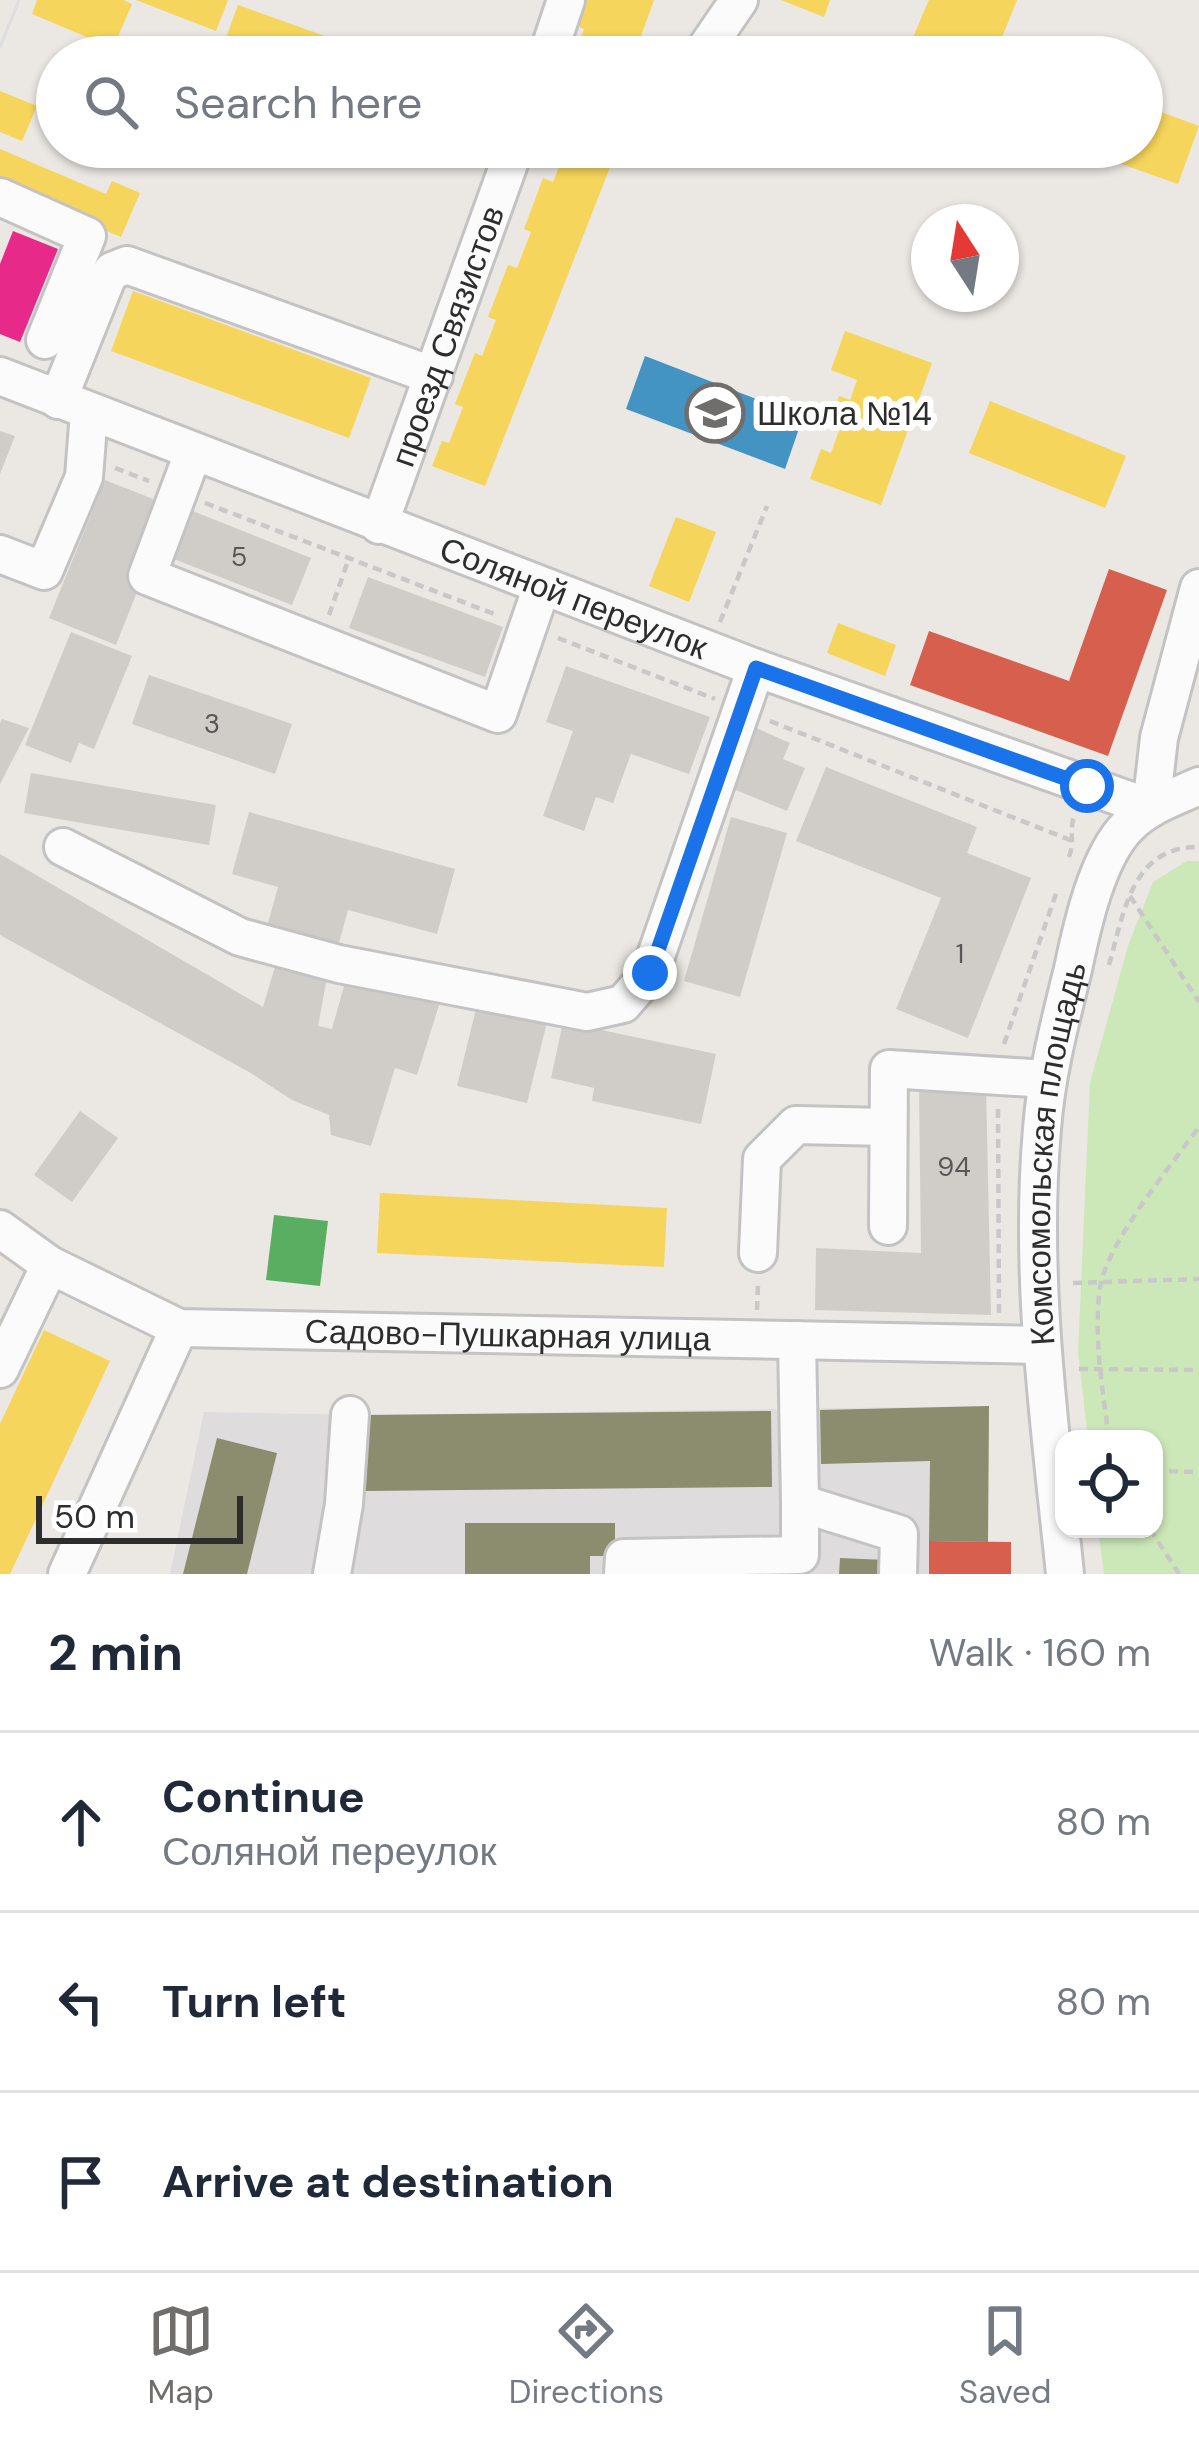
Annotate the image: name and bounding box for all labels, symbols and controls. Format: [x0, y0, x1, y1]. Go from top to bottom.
search box [36, 36, 1163, 168]
icon: search [78, 69, 144, 135]
text: Search here [174, 73, 422, 132]
street label: проезд Связистов [381, 200, 514, 472]
north arrow [911, 204, 1019, 312]
school or university icon: Школа №14 [684, 382, 746, 444]
place label: Школа №14 [757, 392, 932, 435]
street label: Соляной переулок [434, 527, 714, 669]
house number: 5 [231, 539, 247, 574]
house number: 3 [204, 706, 220, 741]
route start [1060, 759, 1114, 813]
house number: 1 [956, 936, 964, 971]
route end [623, 946, 677, 1000]
street label: Комсомольская площадь [1017, 957, 1096, 1347]
house number: 94 [937, 1149, 971, 1184]
street label: Садово-Пушкарная улица [304, 1309, 712, 1360]
map controls [1055, 1430, 1163, 1538]
button: locate [1055, 1430, 1163, 1538]
scale bar [36, 1490, 243, 1543]
text: 50 m [54, 1495, 135, 1538]
text: 2 min [48, 1619, 183, 1686]
text: Walk · 160 m [929, 1627, 1151, 1678]
text: Continue [162, 1767, 365, 1826]
icon: ahead [48, 1789, 114, 1855]
text: 80 m [1055, 1796, 1151, 1847]
text: Соляной переулок [162, 1826, 497, 1877]
icon: left [48, 1969, 114, 2035]
text: Turn left [162, 1972, 346, 2031]
text: 80 m [1055, 1976, 1151, 2027]
icon: arrive [48, 2149, 114, 2215]
text: Arrive at destination [162, 2152, 614, 2211]
tab: Map [147, 2298, 214, 2413]
tab: Directions [509, 2298, 664, 2413]
tab: Saved [959, 2298, 1052, 2413]

